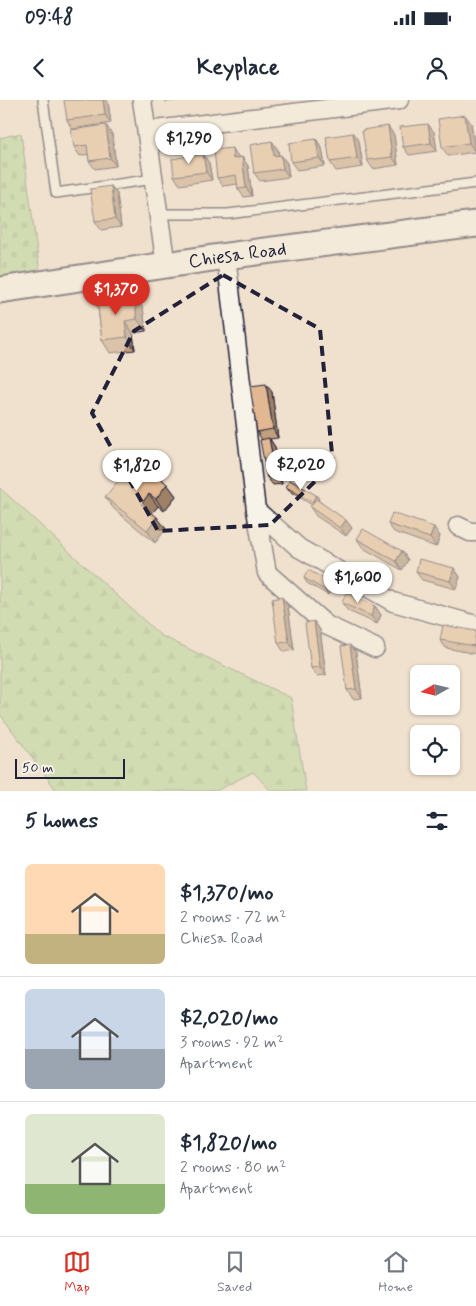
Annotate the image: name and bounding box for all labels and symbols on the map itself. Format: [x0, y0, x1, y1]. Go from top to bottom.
pin: $1,290 [148, 122, 230, 165]
street label: Chiesa Road [187, 236, 288, 274]
pin: $1,370 [75, 274, 157, 316]
pin: $2,020 [260, 448, 342, 491]
pin: $1,820 [96, 450, 178, 492]
pin: $1,600 [317, 562, 399, 604]
north arrow [410, 665, 460, 715]
scale bar [15, 756, 125, 779]

